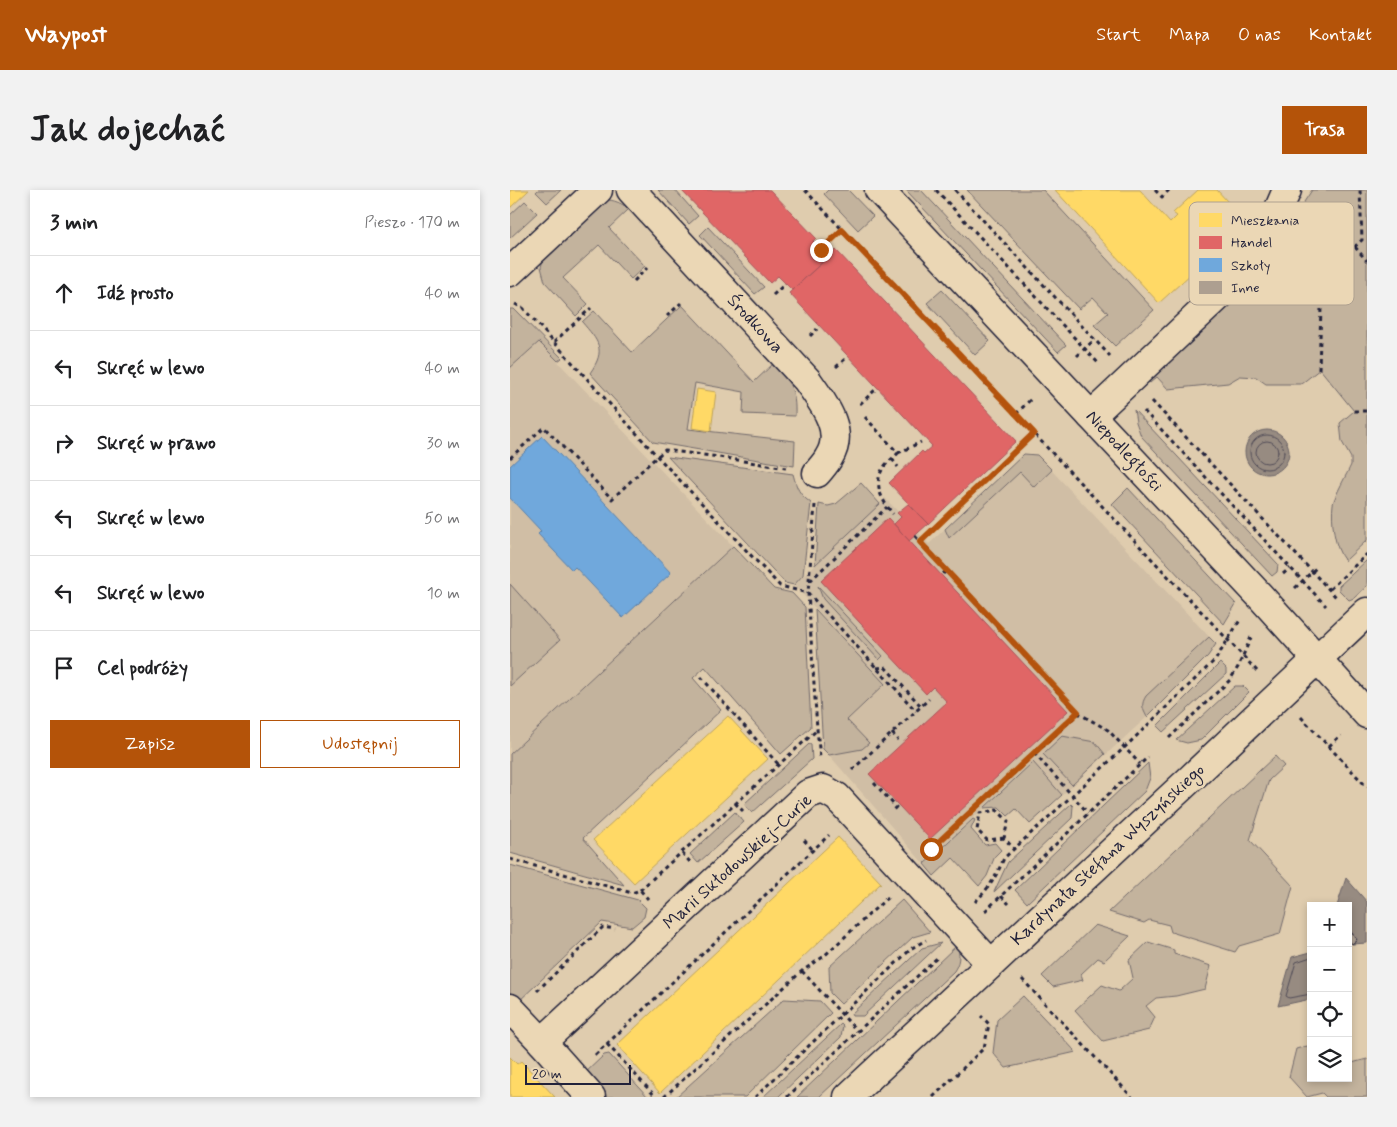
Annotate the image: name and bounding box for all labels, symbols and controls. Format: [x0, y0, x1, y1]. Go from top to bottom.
text: Waypost [25, 20, 107, 51]
text: Start [1096, 23, 1141, 47]
text: Mapa [1169, 23, 1210, 47]
text: O nas [1238, 23, 1281, 47]
text: Kontakt [1309, 23, 1372, 47]
button: Trasa [1282, 106, 1367, 154]
text: Jak dojechać [30, 107, 225, 153]
legend [1189, 202, 1354, 305]
text: 3 min [50, 209, 98, 237]
text: Pieszo · 170 m [365, 212, 460, 233]
text: Mieszkania [1231, 212, 1300, 230]
text: Handel [1231, 234, 1272, 252]
route end [810, 239, 833, 262]
text: Szkoły [1231, 257, 1270, 275]
icon: ahead [50, 279, 78, 307]
text: Inne [1231, 279, 1260, 297]
text: Idź prosto [97, 281, 174, 306]
text: 40 m [424, 283, 460, 304]
street label: Środkowa [721, 289, 789, 359]
icon: left [50, 354, 78, 382]
text: Skręć w lewo [97, 356, 205, 381]
text: 40 m [424, 358, 460, 379]
street label: Niepodległości [1079, 405, 1168, 498]
icon: right [50, 429, 78, 457]
text: Skręć w prawo [97, 431, 216, 456]
text: 30 m [427, 433, 460, 454]
icon: left [50, 504, 78, 532]
text: Skręć w lewo [97, 506, 205, 531]
text: 50 m [424, 508, 460, 529]
icon: left [50, 579, 78, 607]
text: Skręć w lewo [97, 581, 205, 606]
text: 10 m [427, 583, 460, 604]
icon: arrive [50, 654, 78, 682]
text: Cel podróży [97, 656, 188, 681]
button: Zapisz [50, 720, 250, 768]
button: Udostępnij [260, 720, 460, 768]
street label: Kardynała Stefana Wyszyńskiego [1006, 759, 1211, 952]
street label: Marii Skłodowskiej-Curie [658, 788, 818, 936]
route start [920, 838, 943, 861]
map controls [1307, 902, 1352, 1082]
button: + [1307, 902, 1352, 947]
button: − [1307, 947, 1352, 992]
button: locate [1307, 992, 1352, 1037]
button: layers [1307, 1037, 1352, 1082]
scale bar [525, 1062, 631, 1085]
text: 20 m [532, 1065, 562, 1083]

